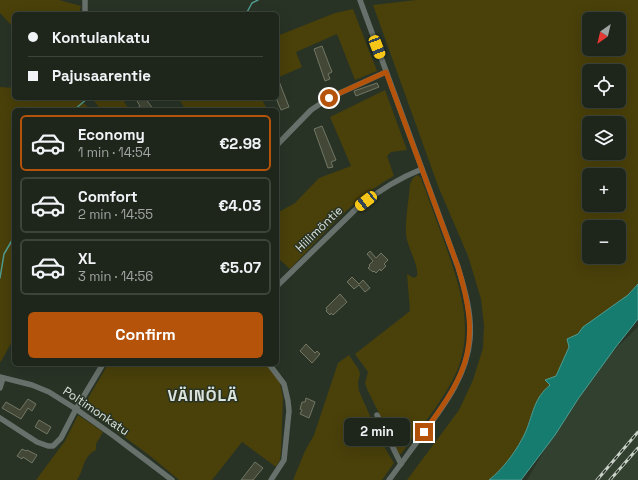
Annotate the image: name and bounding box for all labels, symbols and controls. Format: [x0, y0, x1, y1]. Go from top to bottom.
north arrow [582, 12, 626, 56]
map controls [582, 12, 626, 264]
text: Kontulankatu [52, 28, 150, 47]
car [367, 34, 387, 60]
button: locate [582, 64, 626, 108]
text: Pajusaarentie [52, 66, 151, 85]
route start [320, 89, 338, 107]
button: layers [582, 116, 626, 160]
icon: car [30, 125, 66, 161]
text: Economy [78, 125, 145, 144]
text: €2.98 [219, 134, 261, 153]
text: 1 min · 14:54 [78, 144, 151, 161]
button: + [582, 168, 626, 212]
icon: car [30, 187, 66, 223]
text: Comfort [78, 187, 138, 206]
car [353, 189, 379, 213]
text: €4.03 [218, 196, 261, 215]
street label: Hiilimöntie [292, 202, 346, 256]
text: 2 min · 14:55 [78, 206, 153, 223]
button: − [582, 220, 626, 264]
icon: car [30, 249, 66, 285]
text: XL [78, 249, 96, 268]
text: €5.07 [220, 258, 261, 277]
text: 3 min · 14:56 [78, 268, 153, 285]
button: Confirm [28, 312, 263, 358]
street label: Poltimonkatu [60, 383, 132, 439]
district label: VÄINÖLÄ [168, 385, 238, 406]
callout: 2 min [344, 418, 410, 446]
text: 2 min [360, 423, 394, 440]
route end [415, 423, 433, 441]

